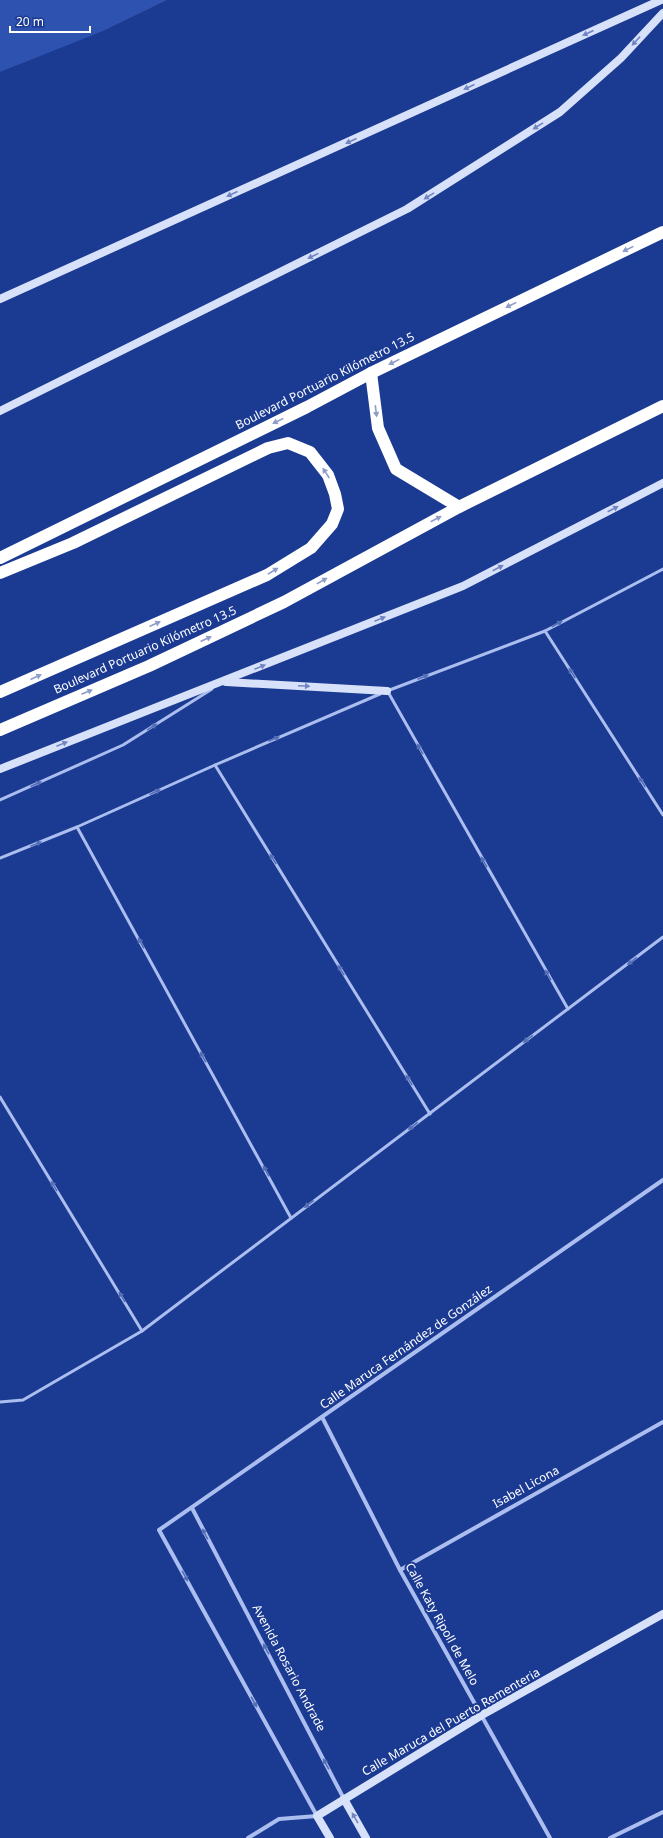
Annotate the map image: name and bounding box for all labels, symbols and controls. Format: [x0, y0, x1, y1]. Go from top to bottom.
scale bar [10, 8, 90, 34]
text: 20 m [16, 13, 44, 30]
one-way arrow [581, 31, 593, 37]
one-way arrow [632, 36, 641, 46]
one-way arrow [464, 84, 475, 90]
one-way arrow [533, 122, 544, 130]
one-way arrow [345, 138, 356, 144]
one-way arrow [227, 191, 238, 197]
one-way arrow [423, 192, 435, 199]
one-way arrow [622, 246, 634, 252]
one-way arrow [308, 252, 319, 259]
one-way arrow [505, 302, 516, 308]
street label: Boulevard Portuario Kilómetro 13.5 [232, 328, 417, 433]
one-way arrow [388, 359, 399, 365]
one-way arrow [373, 405, 379, 417]
one-way arrow [272, 418, 284, 424]
one-way arrow [322, 468, 330, 479]
one-way arrow [608, 506, 619, 512]
one-way arrow [431, 516, 442, 522]
one-way arrow [492, 565, 504, 572]
one-way arrow [268, 567, 278, 575]
one-way arrow [316, 578, 328, 584]
street label: Boulevard Portuario Kilómetro 13.5 [51, 601, 239, 698]
one-way arrow [375, 616, 387, 622]
one-way arrow [149, 621, 160, 627]
one-way arrow [552, 621, 563, 628]
one-way arrow [200, 636, 212, 642]
one-way arrow [254, 664, 266, 670]
one-way arrow [568, 668, 576, 678]
one-way arrow [30, 673, 42, 679]
one-way arrow [418, 673, 430, 679]
one-way arrow [298, 683, 311, 689]
one-way arrow [82, 689, 93, 695]
one-way arrow [146, 723, 158, 730]
one-way arrow [269, 736, 280, 742]
one-way arrow [57, 741, 68, 747]
one-way arrow [417, 743, 424, 755]
one-way arrow [638, 777, 646, 787]
one-way arrow [30, 781, 41, 787]
one-way arrow [150, 789, 161, 795]
one-way arrow [31, 841, 42, 847]
one-way arrow [270, 853, 277, 865]
one-way arrow [481, 856, 488, 868]
one-way arrow [138, 937, 144, 949]
one-way arrow [626, 957, 637, 965]
one-way arrow [338, 964, 345, 976]
one-way arrow [545, 969, 552, 981]
one-way arrow [523, 1035, 534, 1043]
one-way arrow [200, 1051, 207, 1063]
one-way arrow [406, 1074, 413, 1086]
one-way arrow [408, 1122, 419, 1130]
one-way arrow [263, 1165, 269, 1177]
one-way arrow [51, 1180, 58, 1192]
one-way arrow [304, 1200, 315, 1208]
street label: Calle Maruca Fernández de González [316, 1280, 496, 1413]
one-way arrow [118, 1291, 125, 1303]
street label: Isabel Licona [490, 1461, 562, 1512]
one-way arrow [202, 1528, 209, 1540]
street label: Calle Katy Ripoll de Melo [402, 1559, 483, 1688]
one-way arrow [181, 1570, 188, 1582]
street label: Avenida Rosario Andrade [249, 1601, 330, 1735]
one-way arrow [262, 1643, 269, 1655]
street label: Calle Maruca del Puerto Rementeria [359, 1663, 543, 1780]
one-way arrow [251, 1696, 258, 1708]
one-way arrow [322, 1759, 329, 1770]
one-way arrow [352, 1813, 359, 1824]

